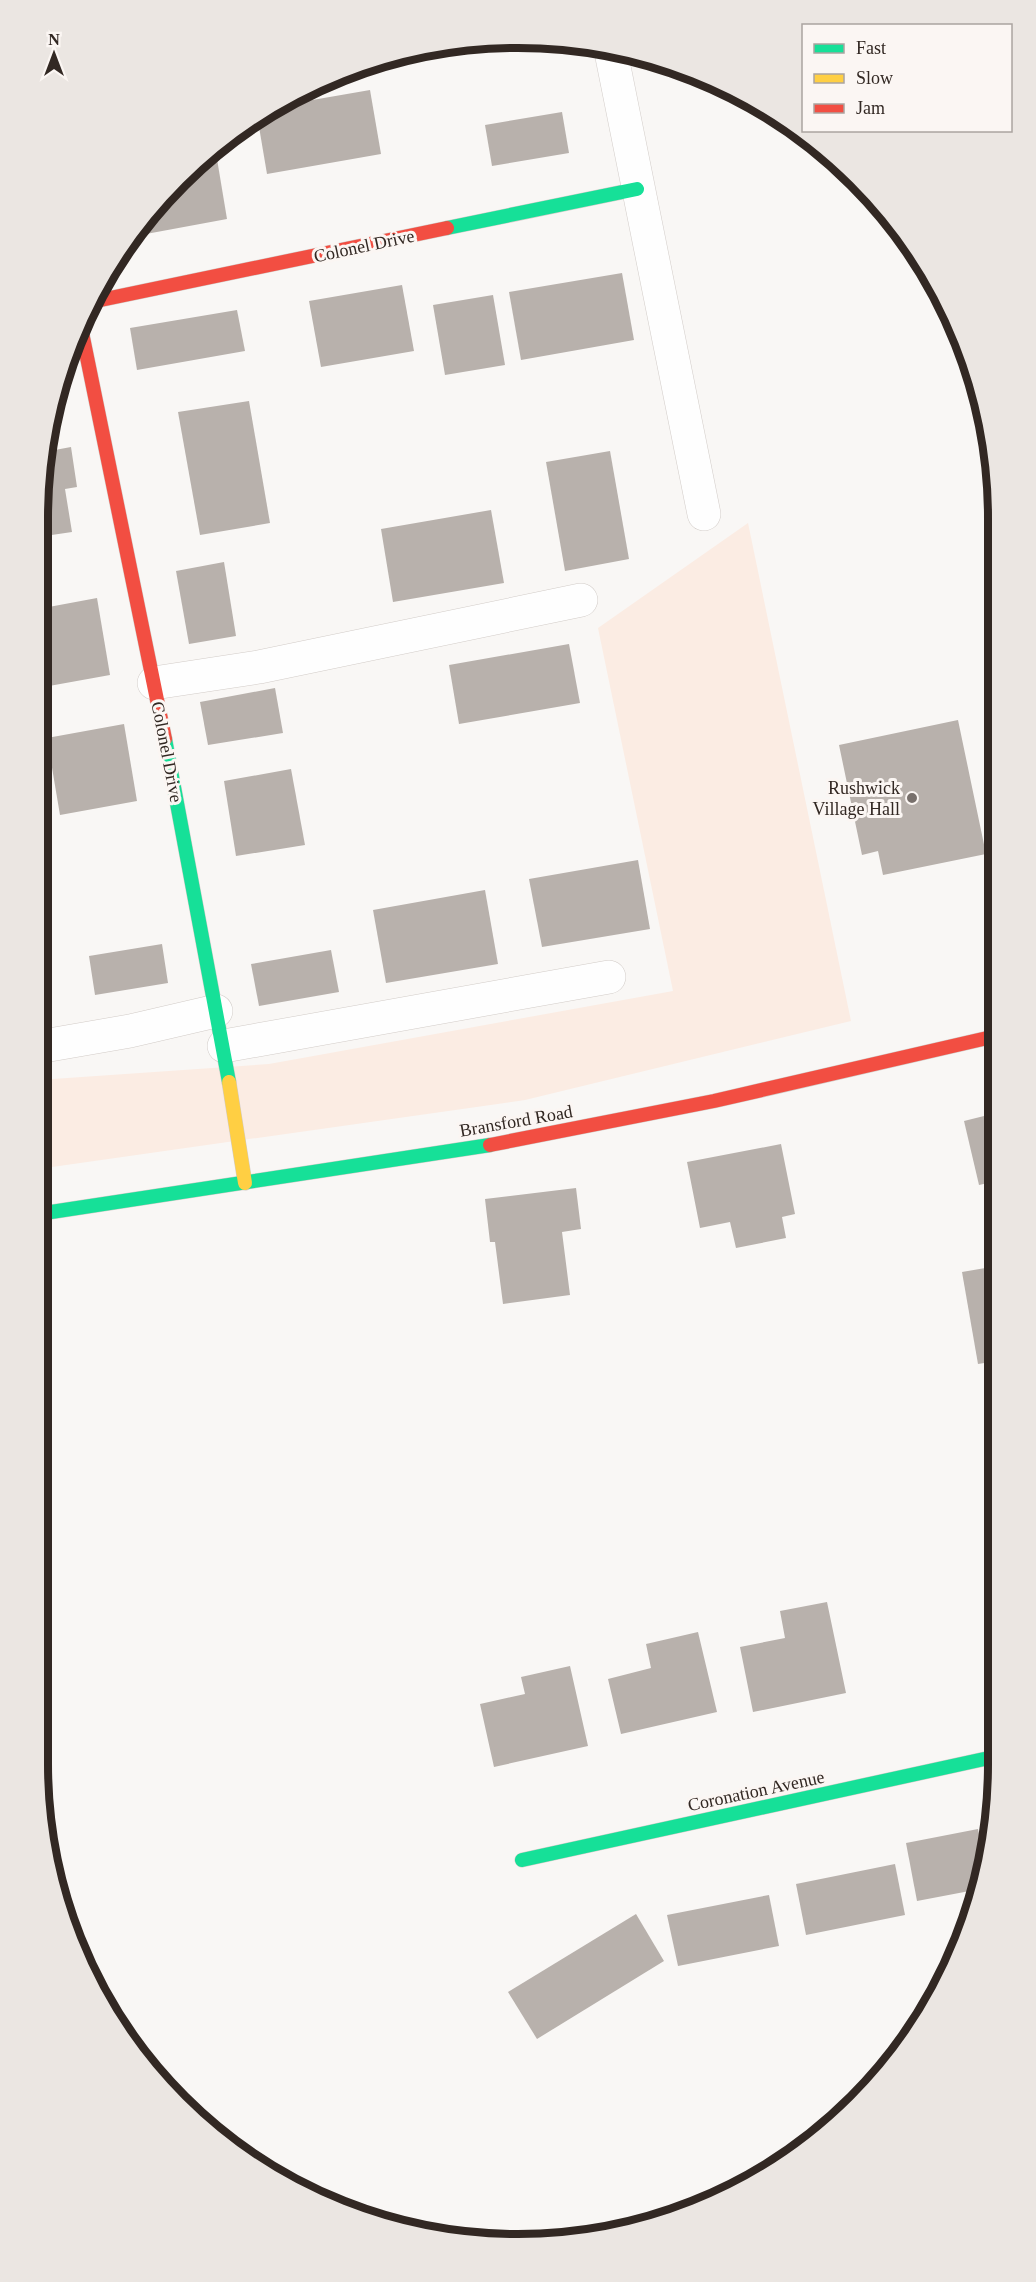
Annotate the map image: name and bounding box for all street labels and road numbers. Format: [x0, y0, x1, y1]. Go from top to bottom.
street label: Colonel Drive [312, 226, 416, 266]
street label: Colonel Drive [147, 700, 187, 804]
street label: Bransford Road [458, 1101, 574, 1141]
street label: Coronation Avenue [686, 1767, 826, 1815]

